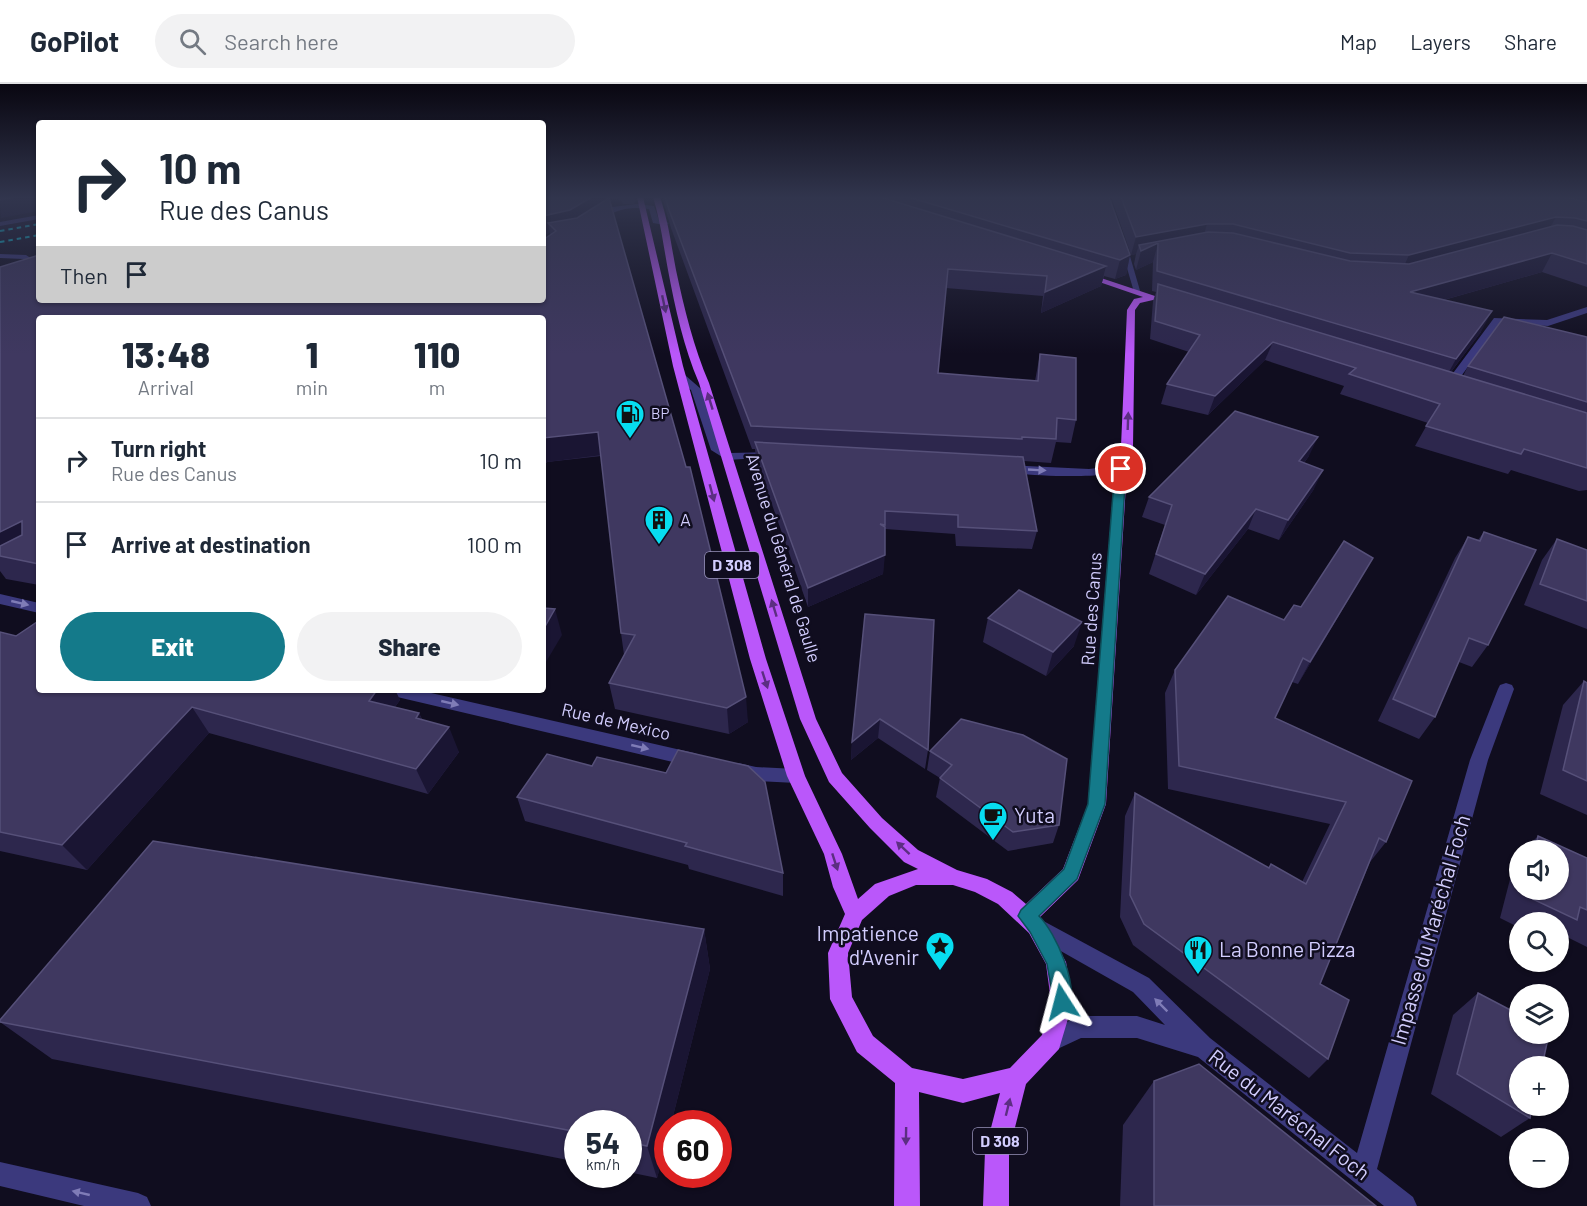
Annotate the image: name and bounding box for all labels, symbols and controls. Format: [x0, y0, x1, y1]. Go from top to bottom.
search box [155, 14, 575, 68]
text: GoPilot [30, 24, 119, 58]
icon: search [176, 25, 209, 58]
text: Search here [224, 28, 339, 54]
text: Map [1340, 29, 1377, 54]
text: Layers [1410, 29, 1471, 54]
text: Share [1504, 29, 1557, 54]
text: 10 m [159, 142, 241, 192]
icon: right [60, 144, 138, 222]
text: Rue des Canus [159, 193, 329, 225]
icon: arrive [120, 258, 153, 291]
text: Then [60, 262, 108, 288]
one-way arrow [660, 295, 669, 314]
text: 13:48 [122, 332, 210, 375]
text: 1 [305, 332, 318, 375]
text: 110 [414, 332, 460, 375]
text: Arrival [138, 375, 194, 399]
text: min [296, 375, 328, 399]
text: m [429, 375, 445, 399]
one-way arrow [705, 392, 714, 410]
fuel station icon: BP [614, 398, 646, 440]
place label: BP [651, 404, 669, 422]
one-way arrow [1123, 411, 1132, 430]
text: Turn right [111, 435, 206, 461]
pin [1095, 443, 1146, 494]
icon: right [60, 444, 93, 477]
text: 10 m [479, 447, 522, 473]
street label: Avenue du Général de Gaulle [742, 450, 826, 665]
icon: arrive [1104, 452, 1137, 485]
text: Rue des Canus [111, 461, 237, 485]
one-way arrow [1027, 466, 1046, 475]
one-way arrow [708, 484, 718, 502]
building icon: A [643, 504, 675, 546]
place label: A [680, 508, 691, 530]
icon: arrive [60, 528, 93, 561]
text: Arrive at destination [111, 531, 310, 557]
text: 100 m [467, 531, 522, 557]
road number: D 308 [705, 552, 759, 578]
street label: Rue des Canus [1076, 552, 1106, 666]
one-way arrow [10, 599, 29, 609]
one-way arrow [768, 599, 778, 617]
button: Exit [60, 612, 285, 681]
button: Share [297, 612, 522, 681]
one-way arrow [761, 671, 770, 689]
street label: Rue de Mexico [559, 698, 673, 744]
one-way arrow [441, 699, 459, 709]
one-way arrow [631, 743, 649, 753]
cafe icon: Yuta [977, 800, 1009, 842]
place label: Yuta [1014, 802, 1055, 827]
street label: Impasse du Maréchal Foch [1385, 811, 1474, 1048]
map controls [1509, 840, 1569, 1188]
button: sound [1509, 840, 1569, 900]
one-way arrow [896, 842, 911, 855]
one-way arrow [831, 853, 840, 871]
button: search [1509, 912, 1569, 972]
place label: Impatience d'Avenir [817, 920, 919, 969]
place icon: Impatience d'Avenir [924, 930, 956, 972]
restaurant icon: La Bonne Pizza [1182, 934, 1214, 976]
place label: La Bonne Pizza [1219, 936, 1356, 961]
position arrow [1030, 970, 1094, 1034]
button: layers [1509, 984, 1569, 1044]
one-way arrow [1154, 998, 1168, 1012]
street label: Rue du Maréchal Foch [1204, 1043, 1376, 1185]
button: + [1509, 1056, 1569, 1116]
one-way arrow [1004, 1098, 1014, 1116]
speed limit sign: 60 [654, 1110, 732, 1188]
text: 54 [586, 1124, 620, 1160]
one-way arrow [902, 1127, 911, 1146]
road number: D 308 [973, 1128, 1027, 1154]
button: − [1509, 1128, 1569, 1188]
text: km/h [586, 1155, 620, 1173]
one-way arrow [71, 1188, 90, 1197]

